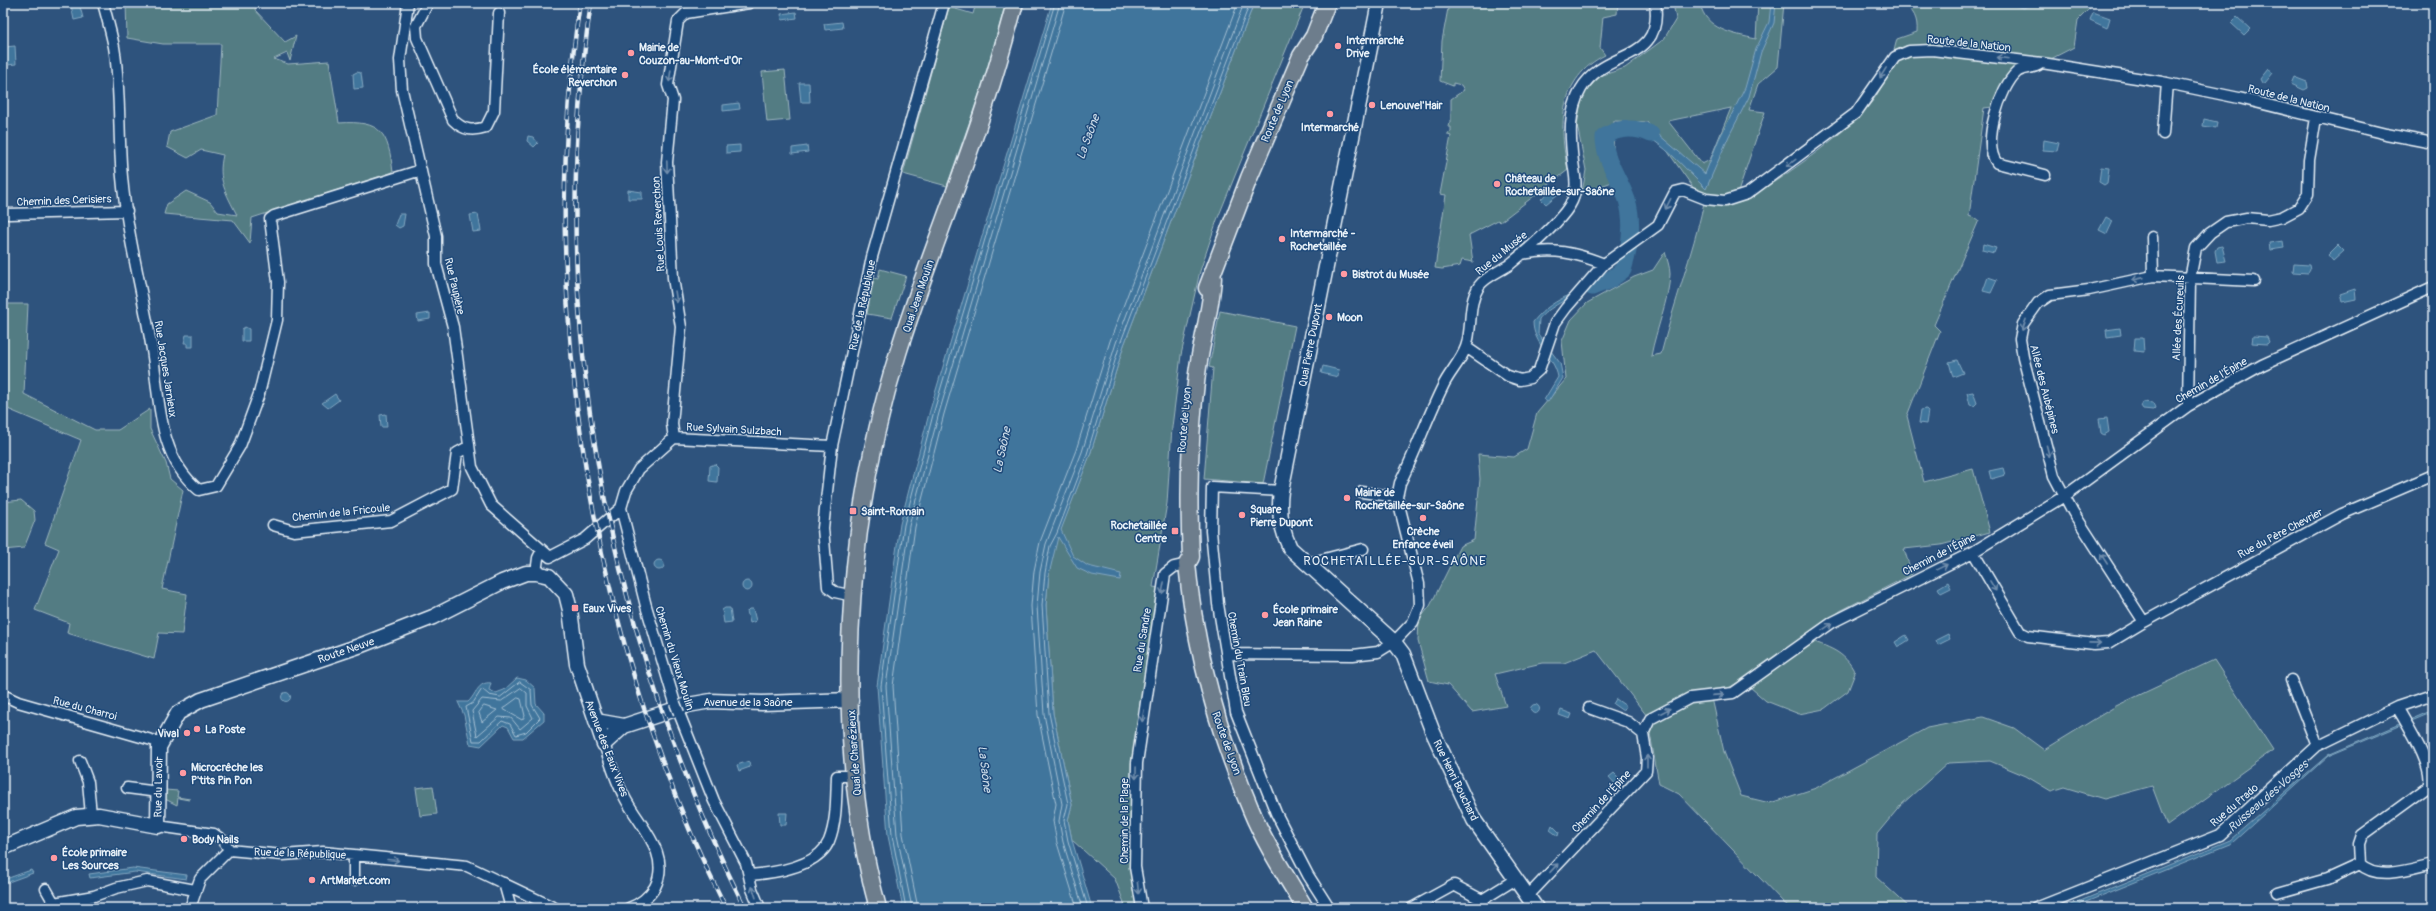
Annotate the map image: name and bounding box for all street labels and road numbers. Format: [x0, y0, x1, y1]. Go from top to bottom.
street label: Route de la Nation [1926, 33, 2011, 54]
street label: Route de Lyon [1259, 78, 1296, 144]
street label: Route de la Nation [2246, 82, 2331, 115]
street label: Rue Louis Reverchon [650, 176, 667, 272]
street label: Chemin des Cerisiers [16, 192, 112, 209]
street label: Rue du Musée [1473, 228, 1530, 278]
street label: Rue Paupière [442, 256, 467, 316]
street label: Rue de la République [847, 258, 879, 352]
street label: Quai Jean Moulin [900, 258, 937, 334]
street label: Allée des Écureuils [2170, 275, 2187, 361]
street label: Quai Pierre Dupont [1296, 302, 1325, 388]
street label: Rue Jacques Jarnieux [151, 320, 180, 419]
street label: Allée des Aubépines [2027, 343, 2062, 435]
street label: Chemin de l'Épine [2173, 354, 2250, 406]
street label: Route de Lyon [1175, 386, 1194, 454]
street label: Rue Sylvain Sulzbach [686, 421, 782, 438]
street label: Chemin de la Fricoule [291, 501, 391, 524]
street label: Rue du Père Chevrier [2236, 506, 2325, 561]
street label: Chemin de l'Épine [1900, 530, 1979, 578]
street label: Chemin du Vieux Moulin [652, 604, 697, 712]
street label: Rue du Sandre [1131, 606, 1154, 673]
street label: Chemin du Train Bleu [1225, 611, 1254, 707]
street label: Route Neuve [316, 635, 377, 666]
street label: Rue du Charroi [52, 694, 118, 723]
street label: Avenue de la Saône [704, 696, 793, 709]
street label: Avenue des Eaux Vives [582, 698, 631, 798]
street label: Quai de Charézieux [845, 710, 864, 796]
street label: Route de Lyon [1209, 710, 1244, 777]
street label: Rue Henri Bouchard [1430, 738, 1481, 823]
street label: Rue du Lavoir [151, 756, 166, 818]
street label: Chemin de l'Épine [1569, 767, 1634, 835]
street label: Chemin de la Plage [1118, 778, 1131, 864]
street label: Rue du Prado [2208, 781, 2261, 830]
street label: Rue de la République [254, 845, 347, 862]

